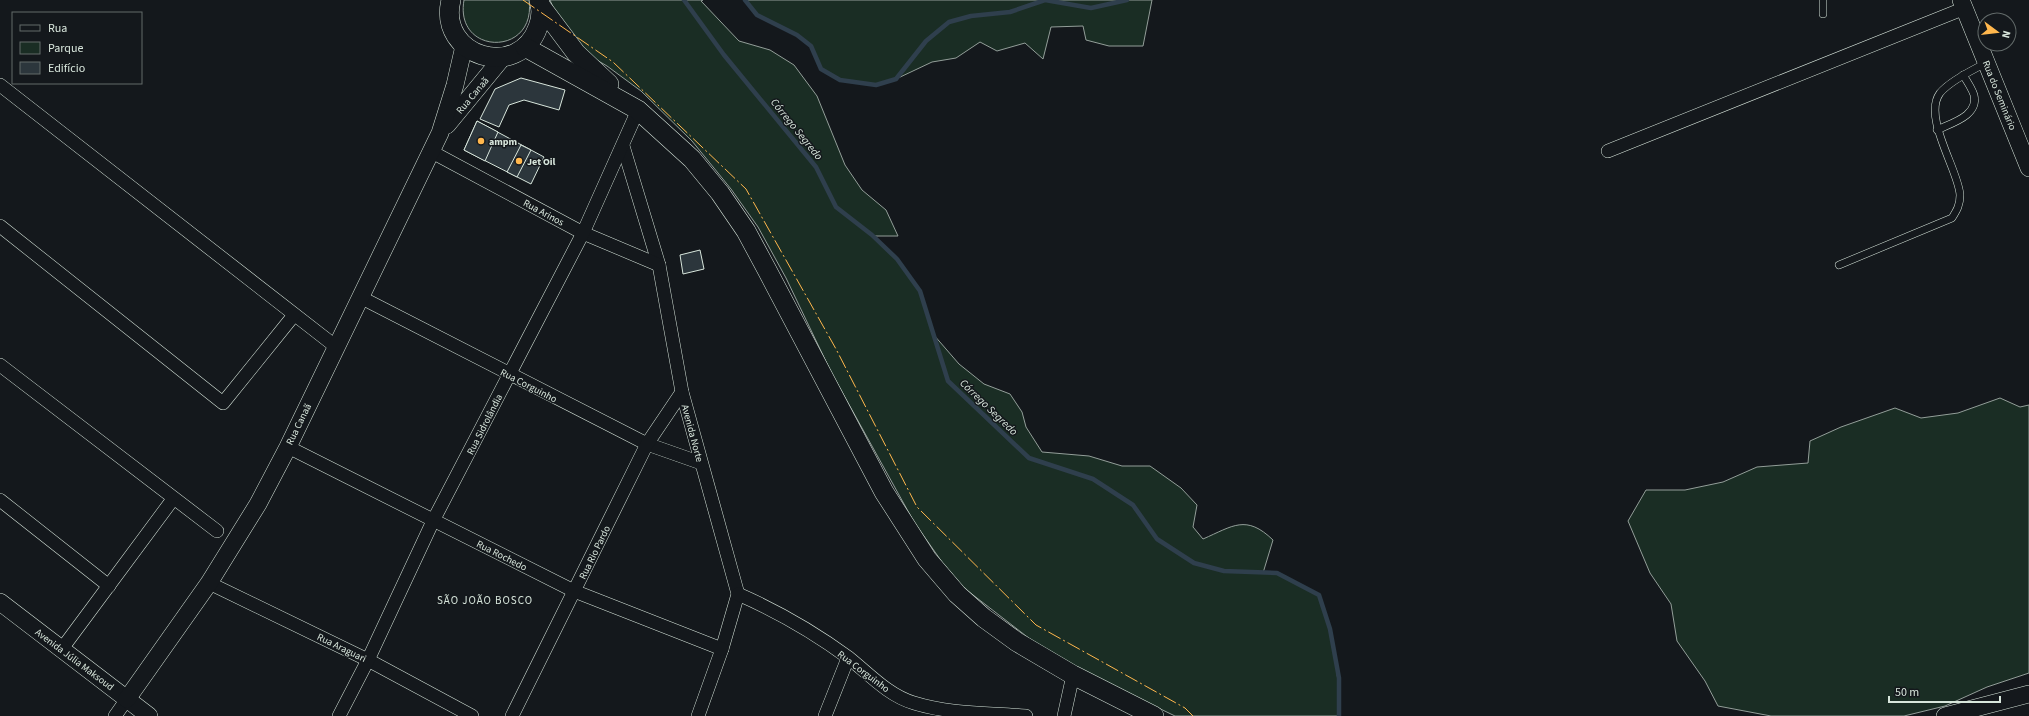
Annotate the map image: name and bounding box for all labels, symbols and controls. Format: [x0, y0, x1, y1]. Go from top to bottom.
legend [12, 12, 142, 84]
north arrow [1977, 12, 2017, 52]
text: Rua [48, 20, 67, 37]
text: N [1998, 29, 2014, 40]
text: Parque [48, 40, 84, 57]
street label: Rua do Seminário [1979, 58, 2019, 132]
text: Edifício [48, 60, 85, 77]
street label: Rua Canaã [453, 74, 492, 117]
water label: Córrego Segredo [767, 95, 826, 164]
place label: ampm [489, 135, 517, 149]
marker: ampm [476, 136, 486, 146]
place label: Jet Oil [527, 155, 556, 169]
marker: Jet Oil [514, 156, 524, 166]
street label: Rua Arinos [521, 196, 567, 230]
street label: Rua Corguinho [498, 366, 559, 406]
water label: Córrego Segredo [956, 376, 1021, 439]
street label: Rua Sidrolândia [464, 392, 506, 457]
street label: Rua Canaã [283, 401, 315, 447]
street label: Avenida Norte [678, 403, 706, 464]
street label: Rua Rio Pardo [576, 523, 614, 582]
street label: Rua Rochedo [474, 537, 529, 575]
district label: SÃO JOÃO BOSCO [437, 593, 533, 608]
street label: Avenida Júlia Maksoud [32, 625, 117, 694]
street label: Rua Araguari [315, 630, 369, 666]
street label: Rua Corguinho [834, 648, 892, 696]
scale bar [1889, 678, 2000, 704]
text: 50 m [1895, 684, 1919, 701]

